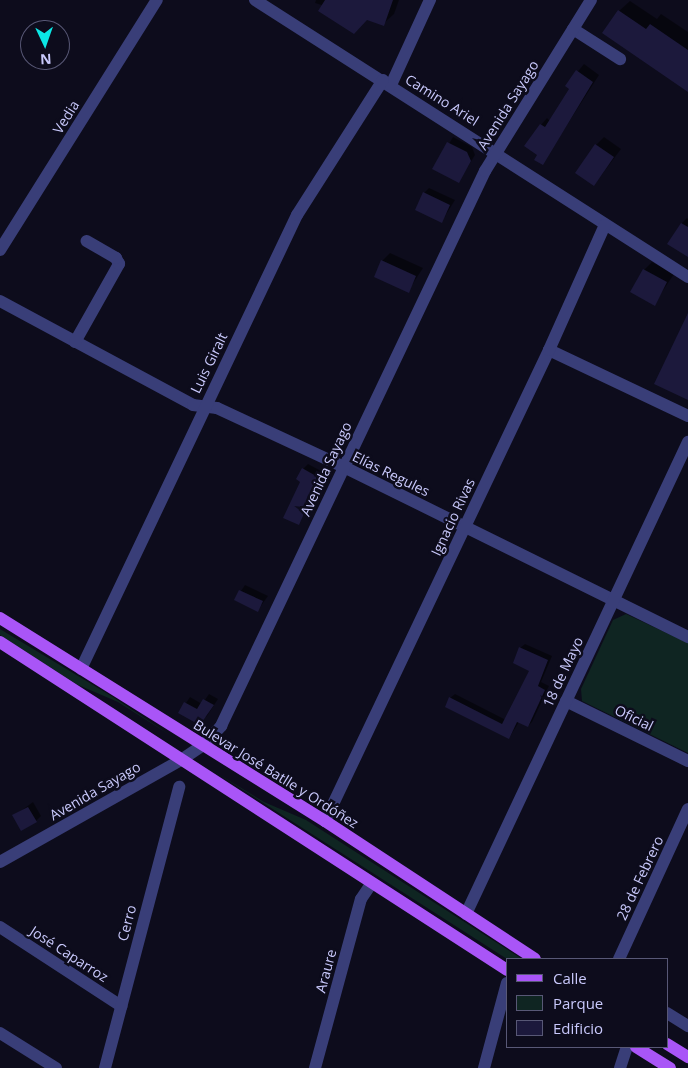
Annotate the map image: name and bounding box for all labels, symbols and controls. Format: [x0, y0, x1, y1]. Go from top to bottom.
north arrow [20, 20, 70, 70]
text: N [40, 50, 52, 69]
street label: Avenida Sayago [474, 57, 542, 153]
street label: Camino Ariel [402, 71, 482, 129]
street label: Vedia [49, 97, 83, 137]
street label: Luis Giralt [187, 330, 231, 396]
street label: Avenida Sayago [297, 419, 355, 519]
street label: Elías Regules [350, 448, 432, 500]
street label: Ignacio Rivas [428, 475, 478, 559]
street label: 18 de Mayo [539, 634, 587, 710]
street label: Oficial [612, 702, 656, 734]
street label: Bulevar José Batlle y Ordóñez [190, 716, 362, 832]
street label: Avenida Sayago [47, 758, 143, 824]
street label: 28 de Febrero [613, 833, 667, 923]
street label: Cerro [114, 903, 140, 943]
street label: José Caparroz [27, 923, 111, 985]
street label: Araure [312, 947, 340, 995]
legend [506, 958, 668, 1048]
text: Calle [553, 968, 587, 988]
text: Parque [553, 993, 603, 1013]
text: Edificio [553, 1018, 603, 1038]

